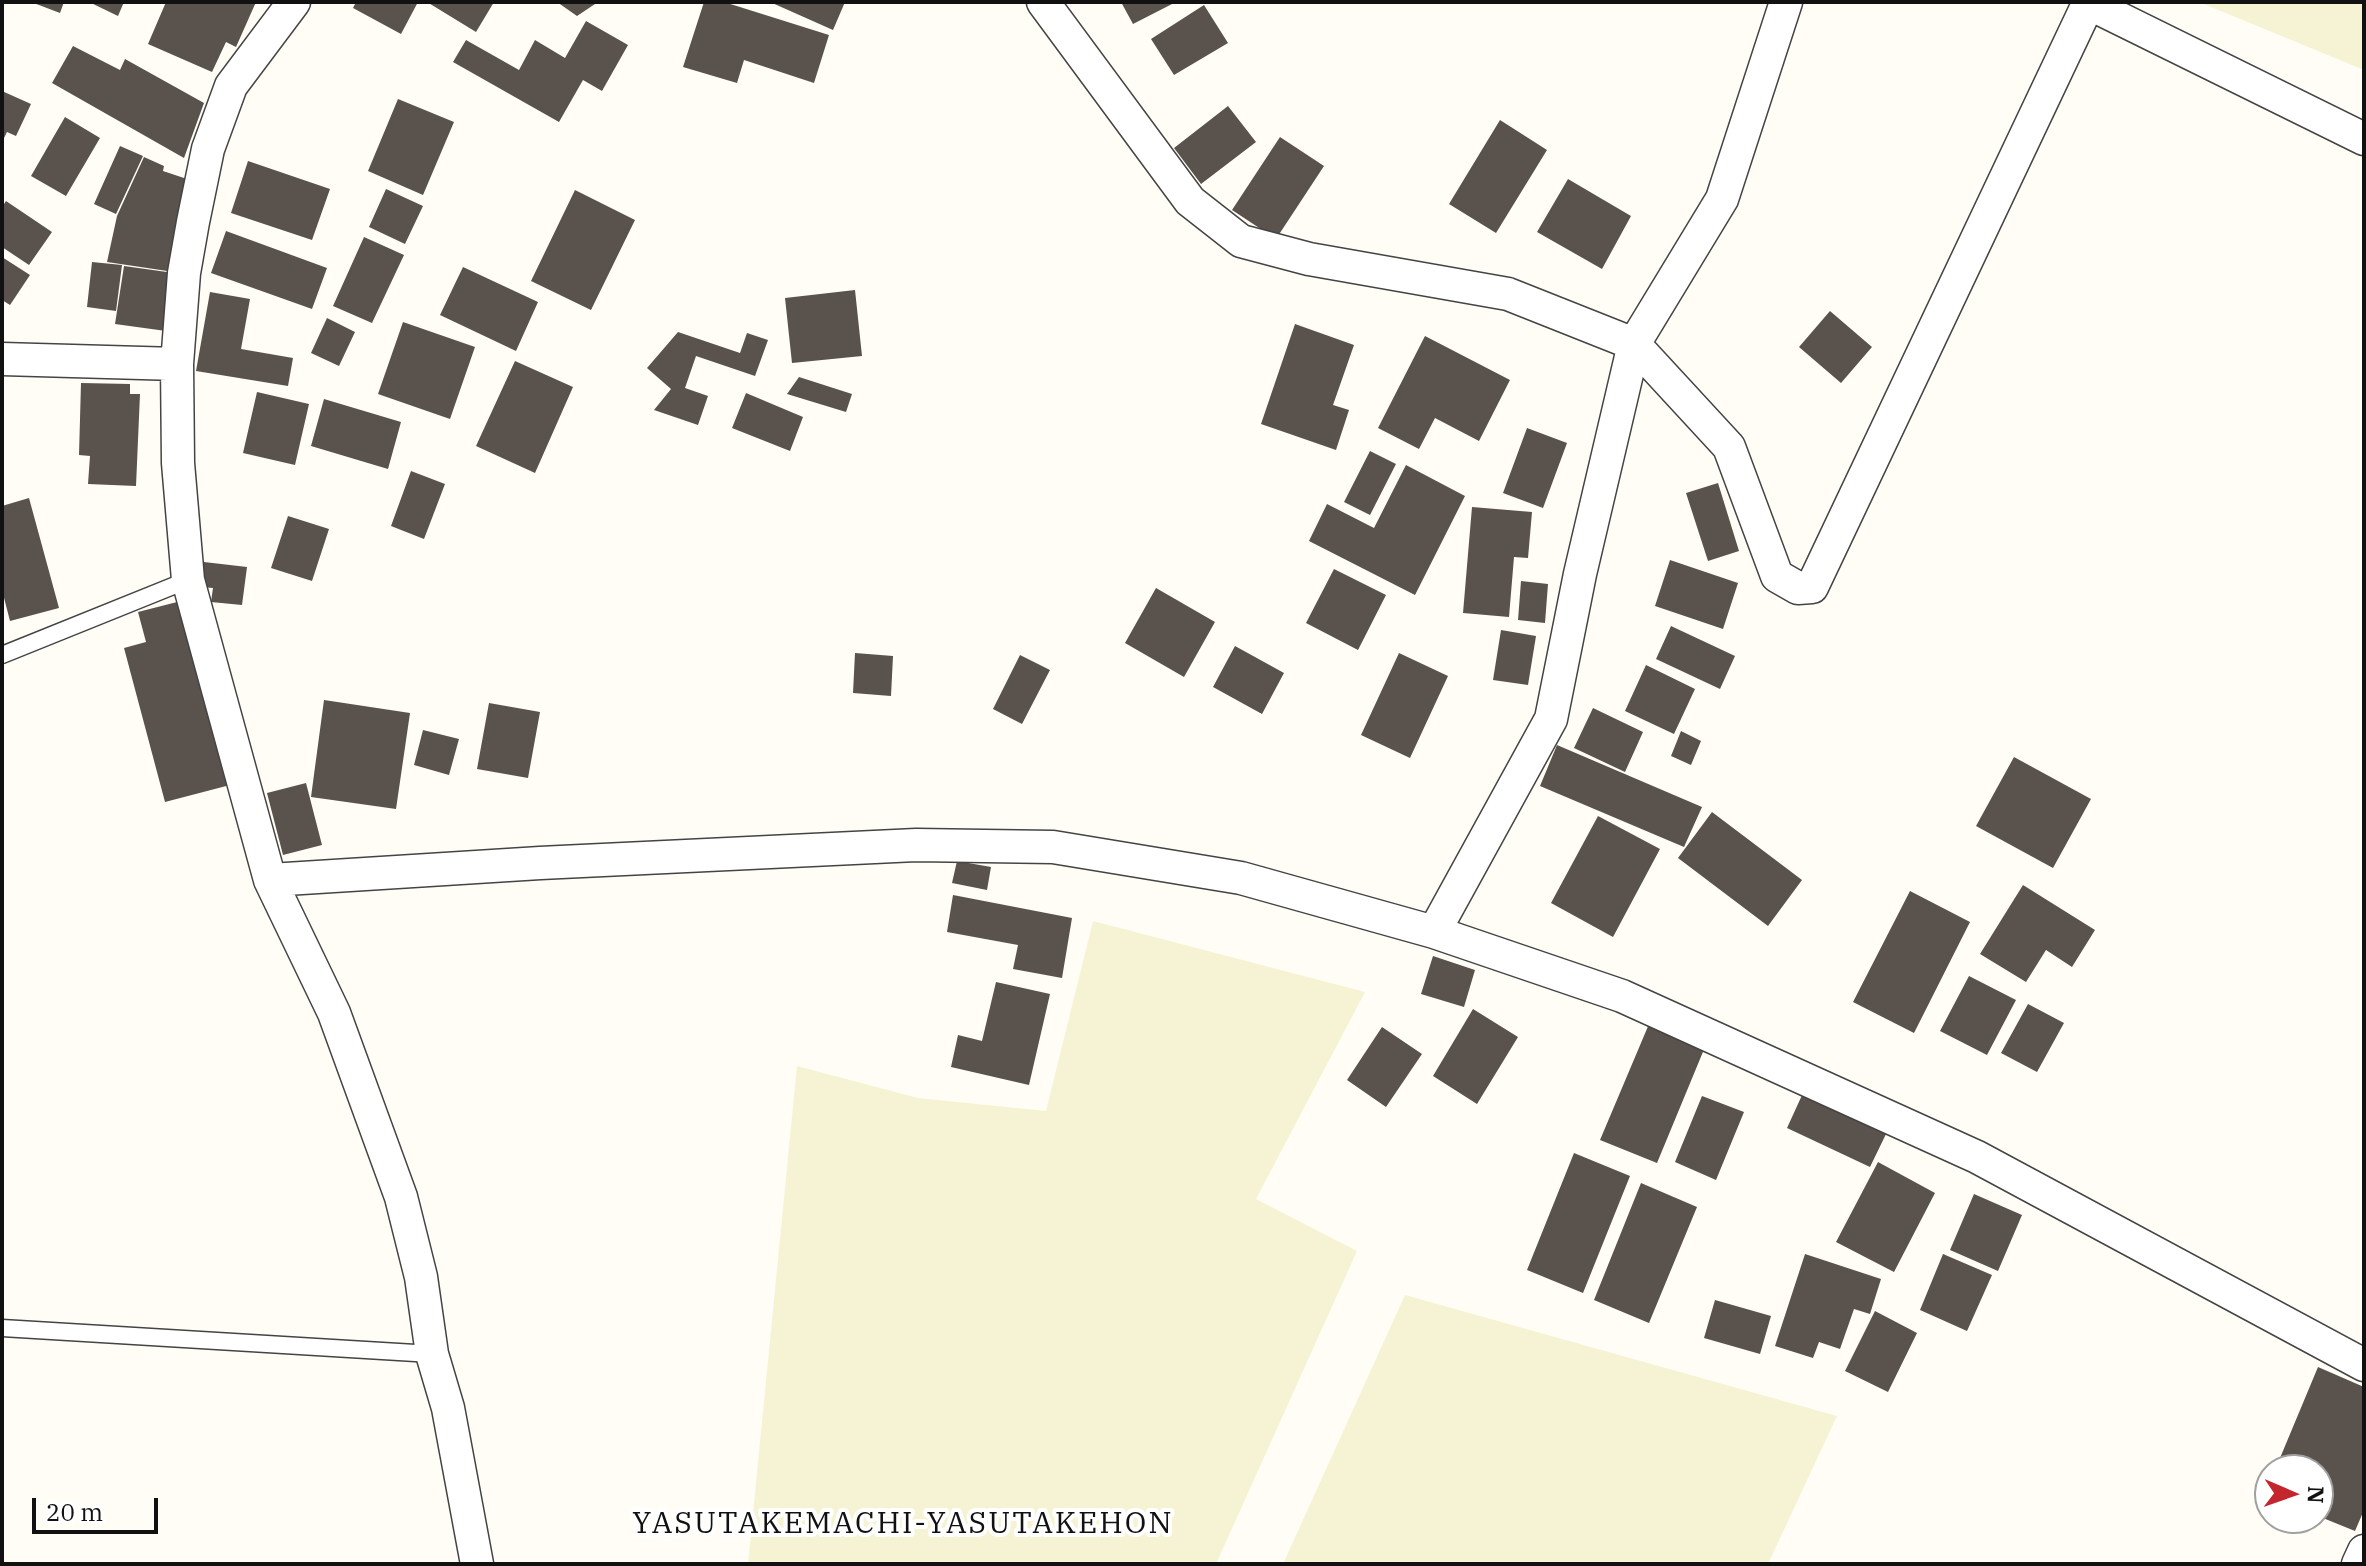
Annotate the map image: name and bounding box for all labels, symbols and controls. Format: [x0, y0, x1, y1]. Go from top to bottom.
north arrow [2254, 1454, 2334, 1534]
scale bar [36, 1482, 162, 1532]
text: N [2302, 1486, 2331, 1504]
text: 20 m [46, 1496, 103, 1528]
district label: YASUTAKEMACHI-YASUTAKEHON [632, 1506, 1174, 1542]

